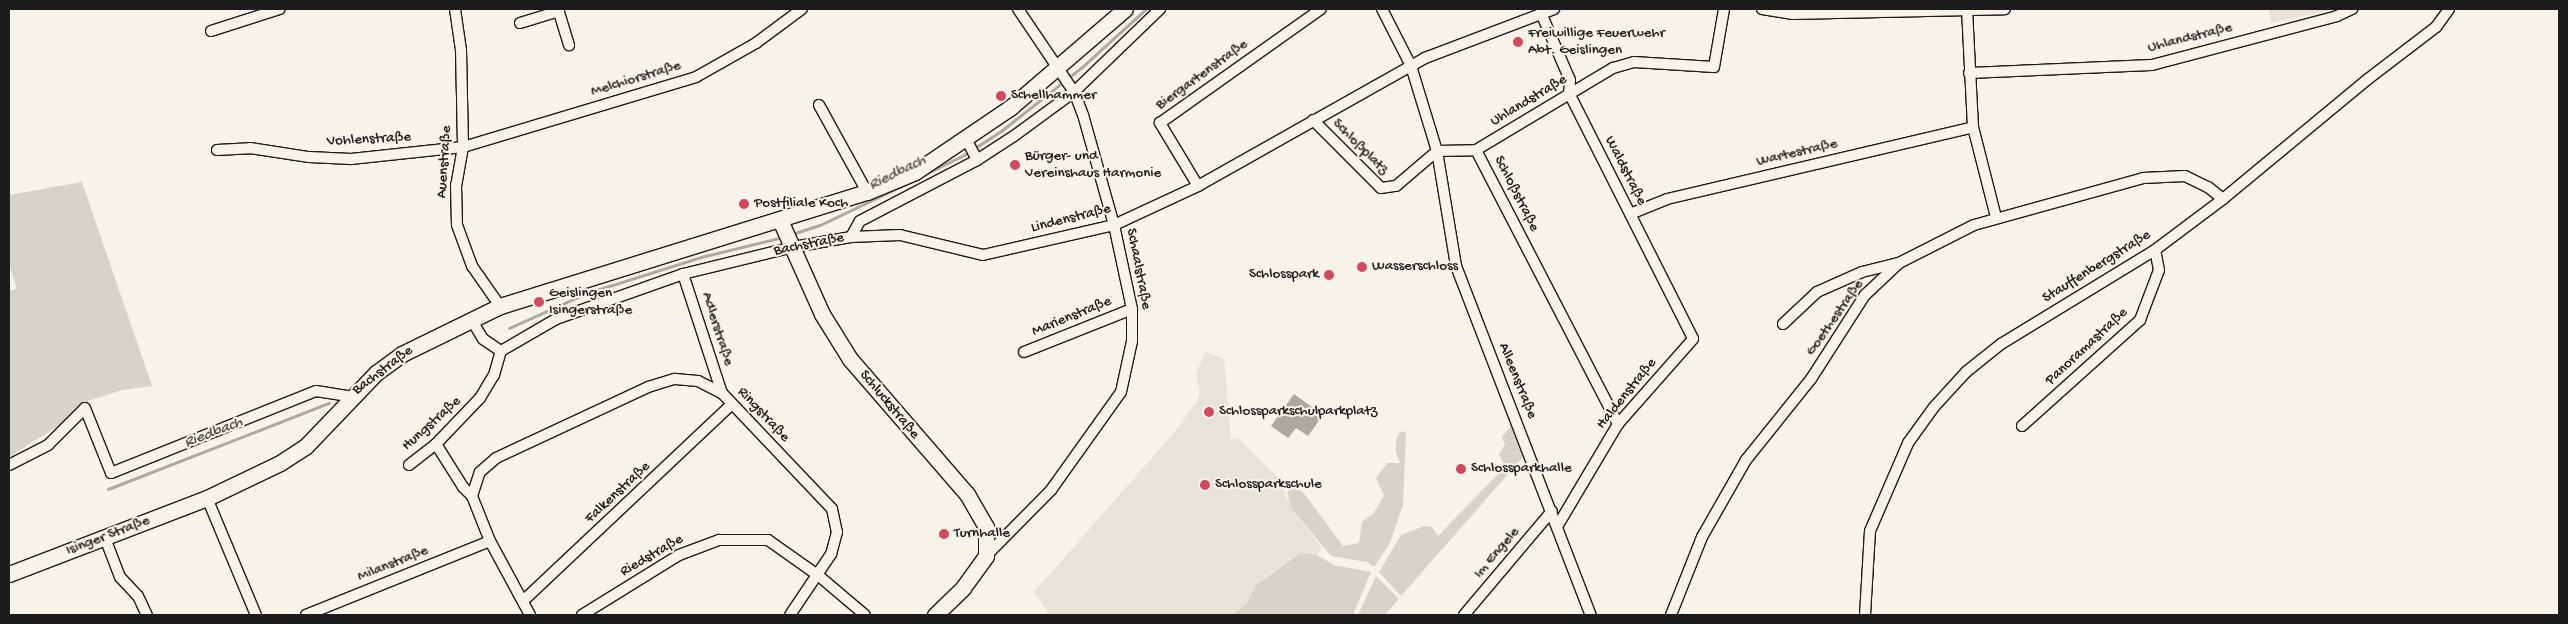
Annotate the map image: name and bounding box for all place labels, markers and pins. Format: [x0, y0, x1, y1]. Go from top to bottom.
place label: Freiwillige Feuerwehr Abt. Geislingen [1528, 24, 1665, 59]
marker: Freiwillige Feuerwehr Abt. Geislingen [1512, 36, 1524, 48]
place label: Schellhammer [1011, 87, 1096, 105]
marker: Schellhammer [995, 90, 1007, 102]
place label: Bürger- und Vereinshaus Harmonie [1025, 147, 1161, 182]
marker: Bürger- und Vereinshaus Harmonie [1009, 159, 1021, 171]
place label: Postfiliale Koch [754, 195, 848, 213]
marker: Postfiliale Koch [738, 198, 750, 210]
place label: Wasserschloss [1372, 258, 1458, 276]
marker: Wasserschloss [1356, 261, 1368, 273]
place label: Schlosspark [1249, 266, 1319, 284]
marker: Schlosspark [1323, 269, 1335, 281]
place label: Geislingen Isingerstraße [549, 284, 632, 319]
marker: Geislingen Isingerstraße [533, 296, 545, 308]
place label: Schlossparkschulparkplatz [1219, 403, 1377, 421]
marker: Schlossparkschulparkplatz [1203, 406, 1215, 418]
place label: Schlossparkhalle [1471, 460, 1572, 478]
marker: Schlossparkhalle [1455, 463, 1467, 475]
place label: Schlossparkschule [1215, 476, 1322, 494]
marker: Schlossparkschule [1199, 479, 1211, 491]
place label: Turnhalle [954, 525, 1010, 543]
marker: Turnhalle [938, 528, 950, 540]

